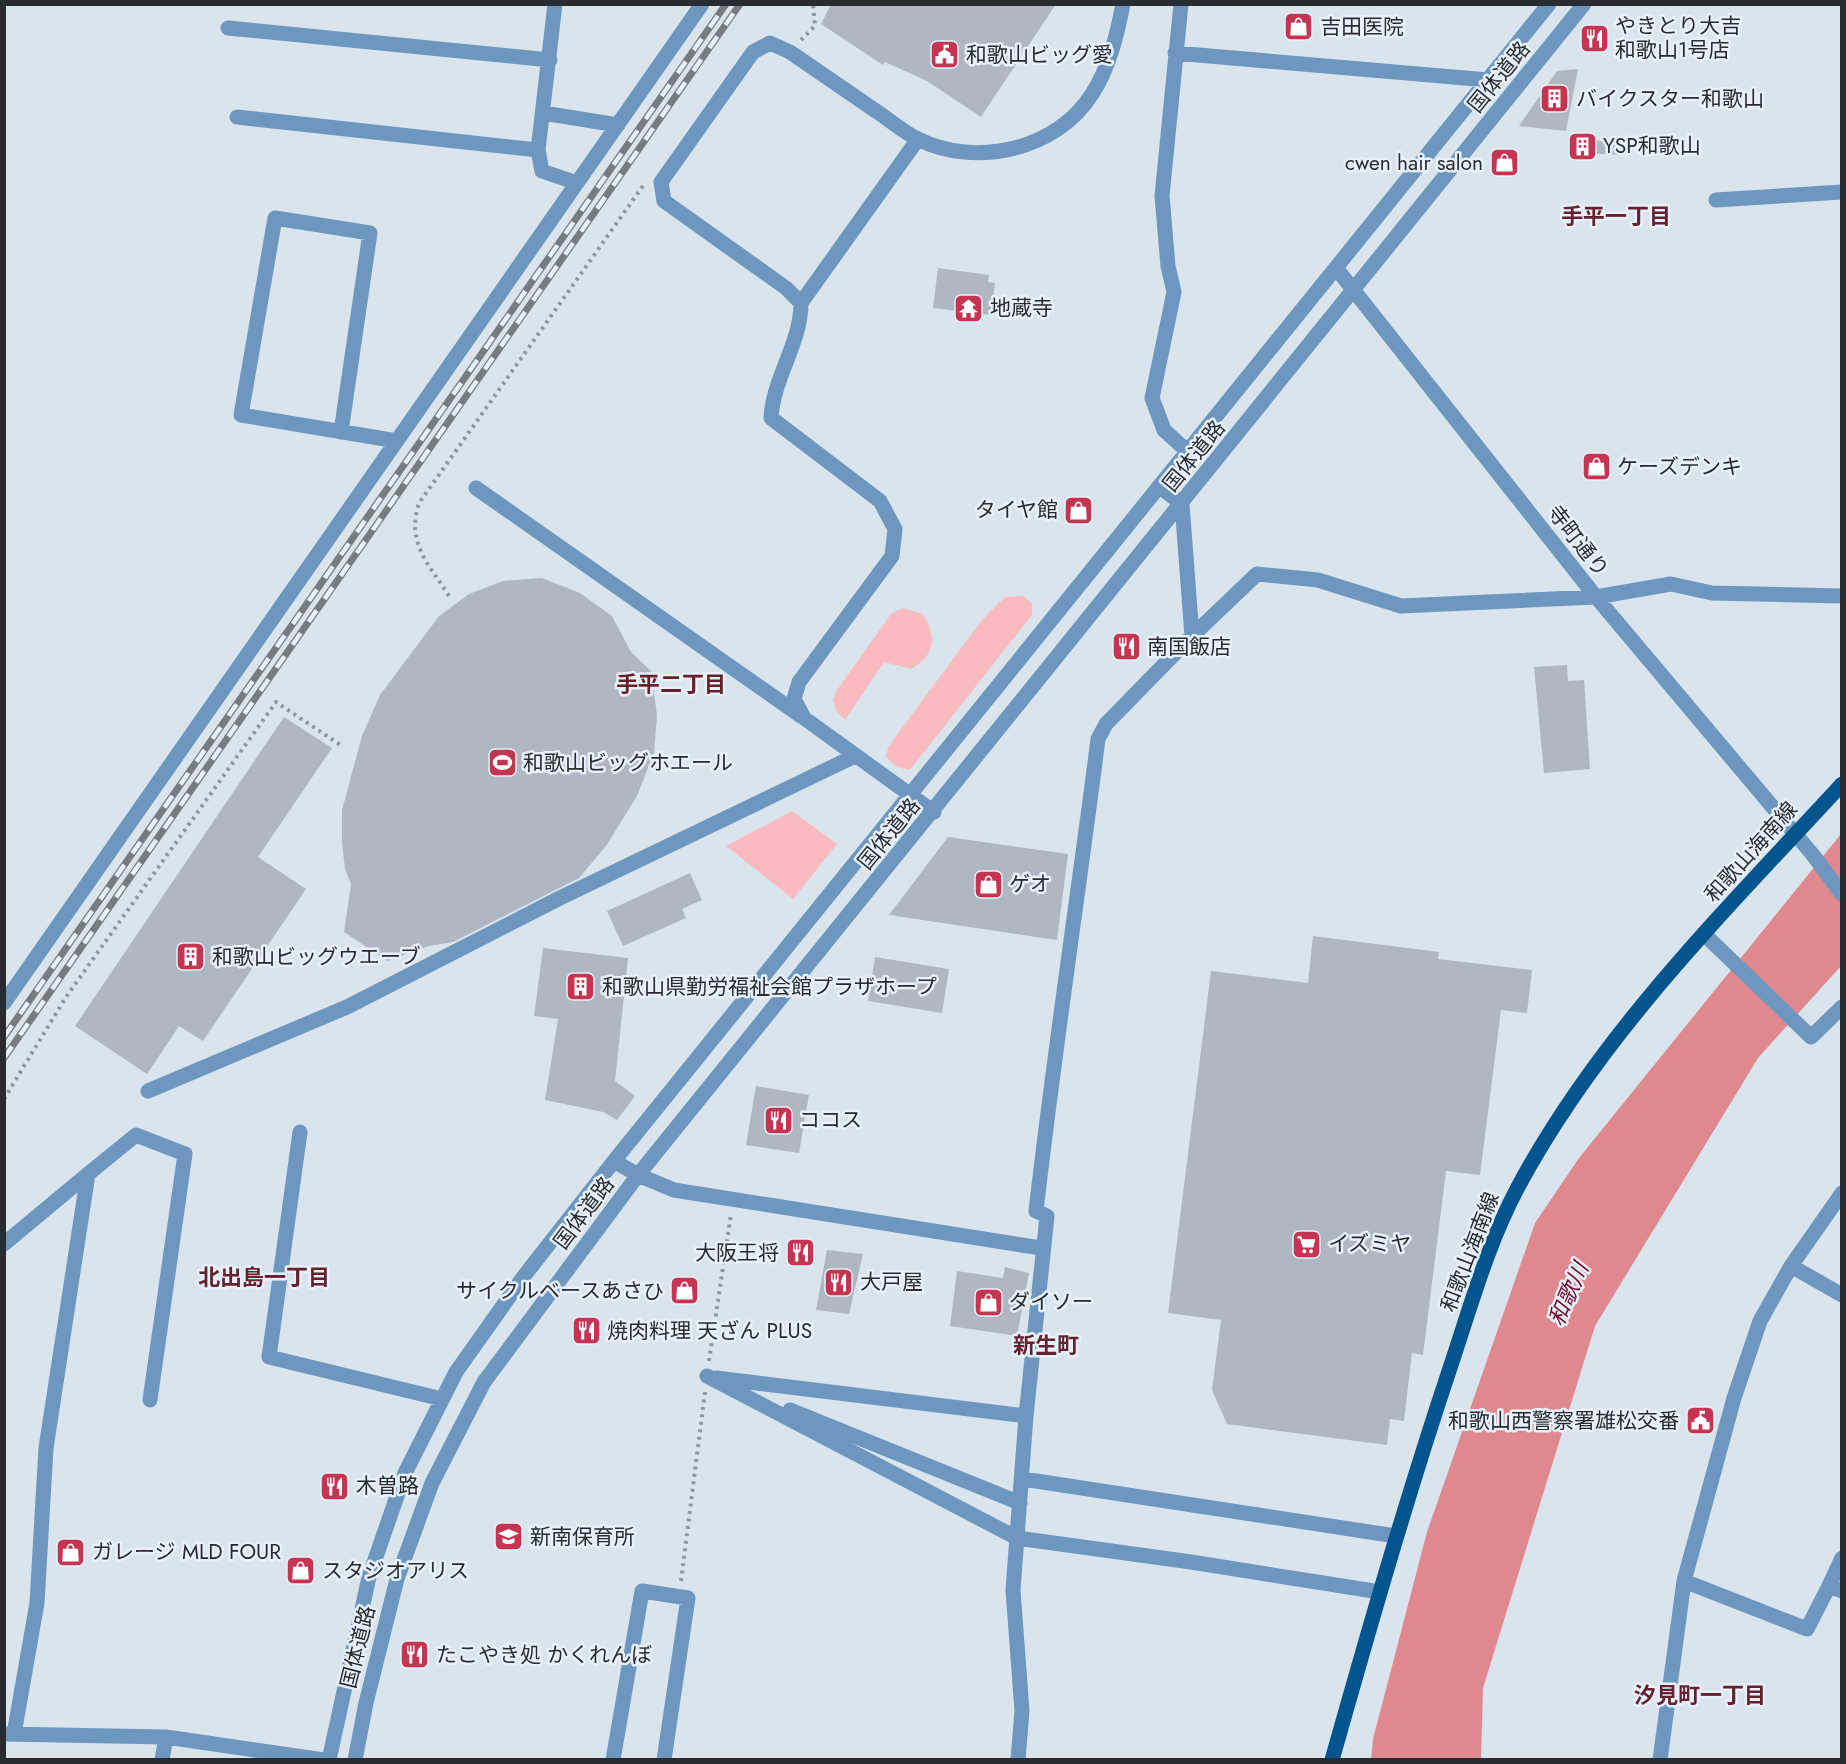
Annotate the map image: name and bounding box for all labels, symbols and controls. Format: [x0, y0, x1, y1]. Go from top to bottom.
shop icon: 吉田医院 [1283, 11, 1315, 43]
place label: やきとり大吉 和歌山1号店 [1615, 11, 1741, 65]
place label: 吉田医院 [1320, 12, 1404, 42]
restaurant icon: やきとり大吉 和歌山1号店 [1578, 22, 1610, 54]
street label: 国体道路 [1461, 35, 1537, 119]
public building icon: 和歌山ビッグ愛 [929, 39, 961, 71]
place label: 和歌山ビッグ愛 [966, 40, 1113, 70]
building icon: バイクスター和歌山 [1539, 83, 1571, 115]
place label: バイクスター和歌山 [1576, 84, 1764, 114]
building icon: YSP和歌山 [1566, 130, 1598, 162]
place label: YSP和歌山 [1603, 131, 1701, 161]
shop icon: cwen hair salon [1488, 147, 1520, 179]
place label: cwen hair salon [1345, 148, 1483, 178]
district label: 手平一丁目 [1561, 200, 1671, 232]
temple icon: 地蔵寺 [953, 292, 985, 324]
place label: 地蔵寺 [990, 293, 1053, 323]
street label: 国体道路 [1156, 414, 1232, 498]
shop icon: ケーズデンキ [1580, 451, 1612, 483]
place label: ケーズデンキ [1617, 452, 1742, 482]
shop icon: タイヤ館 [1063, 494, 1095, 526]
place label: タイヤ館 [975, 495, 1058, 525]
street label: 寺町通り [1540, 499, 1616, 583]
restaurant icon: 南国飯店 [1110, 631, 1142, 663]
place label: 南国飯店 [1147, 632, 1231, 662]
district label: 手平二丁目 [616, 668, 726, 700]
sports icon: 和歌山ビッグホエール [486, 747, 518, 779]
place label: 和歌山ビッグホエール [523, 748, 733, 778]
street label: 国体道路 [851, 792, 927, 876]
street label: 和歌山海南線 [1698, 795, 1804, 909]
shop icon: ゲオ [972, 868, 1004, 900]
place label: ゲオ [1009, 869, 1051, 899]
building icon: 和歌山ビッグウエーブ [175, 941, 207, 973]
place label: 和歌山ビッグウエーブ [212, 942, 421, 972]
building icon: 和歌山県勤労福祉会館プラザホープ [565, 971, 597, 1003]
place label: 和歌山県勤労福祉会館プラザホープ [602, 972, 937, 1002]
restaurant icon: ココス [762, 1104, 794, 1136]
place label: ココス [799, 1105, 862, 1135]
street label: 国体道路 [547, 1170, 621, 1256]
street label: 和歌山海南線 [1433, 1188, 1507, 1316]
supermarket icon: イズミヤ [1291, 1228, 1323, 1260]
place label: イズミヤ [1328, 1229, 1411, 1259]
restaurant icon: 大阪王将 [784, 1237, 816, 1269]
place label: 大阪王将 [695, 1238, 779, 1268]
water label: 和歌川 [1540, 1256, 1597, 1331]
district label: 北出島一丁目 [198, 1261, 330, 1293]
restaurant icon: 大戸屋 [823, 1266, 855, 1298]
place label: 大戸屋 [860, 1267, 923, 1297]
shop icon: サイクルベースあさひ [669, 1275, 701, 1307]
place label: サイクルベースあさひ [456, 1276, 664, 1306]
shop icon: ダイソー [972, 1286, 1004, 1318]
place label: ダイソー [1009, 1287, 1093, 1317]
restaurant icon: 焼肉料理 天ざん PLUS [570, 1315, 602, 1347]
place label: 焼肉料理 天ざん PLUS [607, 1316, 812, 1346]
district label: 新生町 [1013, 1329, 1079, 1361]
public building icon: 和歌山西警察署雄松交番 [1684, 1405, 1716, 1437]
place label: 和歌山西警察署雄松交番 [1448, 1406, 1679, 1436]
restaurant icon: 木曽路 [319, 1470, 351, 1502]
place label: 木曽路 [356, 1471, 419, 1501]
school or university icon: 新南保育所 [493, 1521, 525, 1553]
place label: 新南保育所 [530, 1522, 635, 1552]
shop icon: ガレージ MLD FOUR [55, 1536, 87, 1568]
place label: ガレージ MLD FOUR [92, 1537, 281, 1567]
shop icon: スタジオアリス [285, 1555, 317, 1587]
place label: スタジオアリス [322, 1556, 469, 1586]
street label: 国体道路 [333, 1603, 383, 1691]
restaurant icon: たこやき処 かくれんぼ [399, 1639, 431, 1671]
place label: たこやき処 かくれんぼ [436, 1640, 652, 1670]
district label: 汐見町一丁目 [1634, 1679, 1766, 1711]

